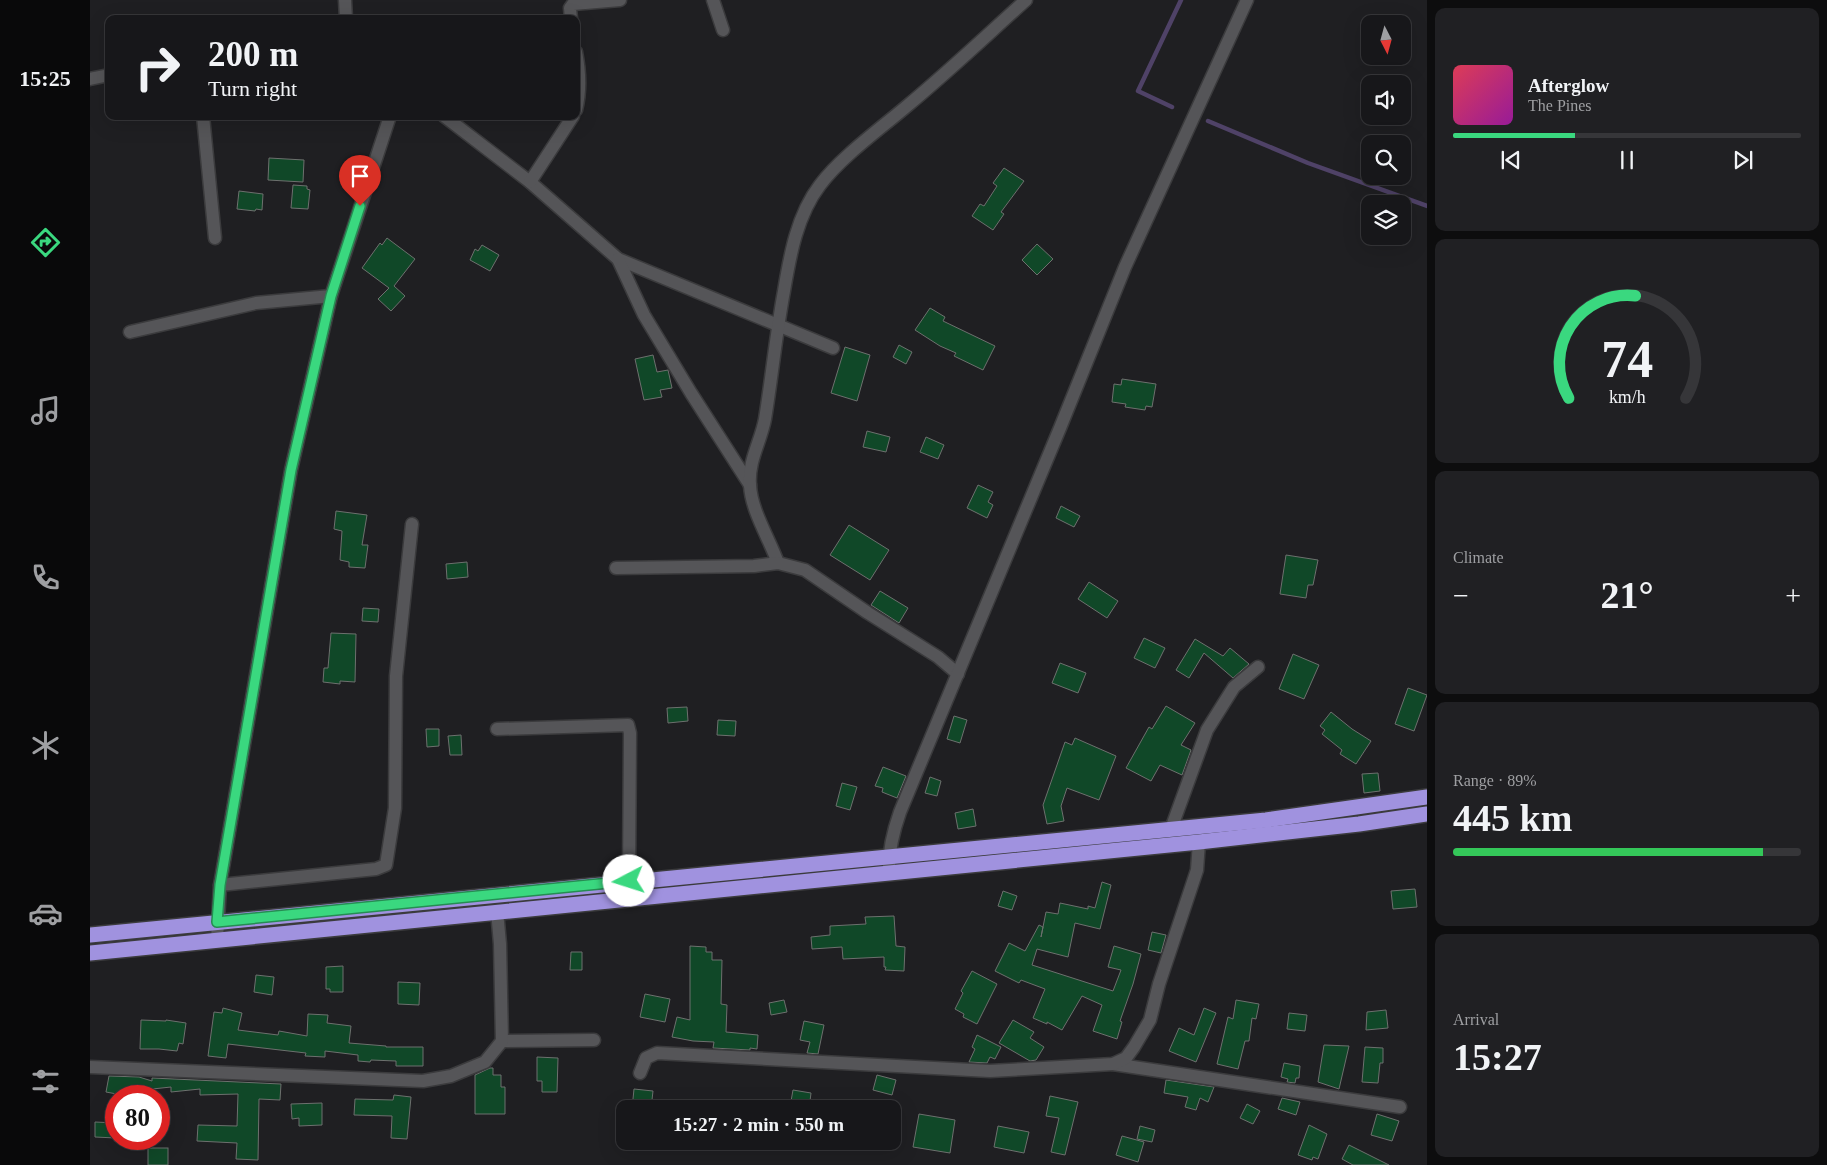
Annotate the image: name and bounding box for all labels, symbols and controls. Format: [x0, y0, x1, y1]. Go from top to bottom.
north arrow [1361, 15, 1411, 65]
map controls [1361, 15, 1411, 245]
icon: right [125, 35, 190, 100]
text: 200 m [208, 35, 298, 74]
text: 15:25 [19, 66, 71, 91]
button: sound [1361, 75, 1411, 125]
text: Afterglow [1528, 75, 1609, 96]
text: Turn right [208, 76, 297, 101]
text: The Pines [1528, 97, 1592, 114]
button: search [1361, 135, 1411, 185]
icon: previous [1497, 146, 1525, 174]
icon: pause [1613, 146, 1641, 174]
icon: next [1729, 146, 1757, 174]
pin [339, 155, 381, 206]
icon: arrive [346, 162, 374, 190]
button: layers [1361, 195, 1411, 245]
icon: directions [28, 225, 63, 260]
text: 74 [1601, 331, 1653, 388]
text: km/h [1609, 387, 1645, 407]
icon: music [28, 393, 63, 428]
text: Climate [1453, 549, 1504, 566]
icon: phone [28, 560, 63, 595]
text: 21° [1600, 574, 1654, 616]
text: − [1453, 580, 1469, 611]
text: + [1785, 580, 1801, 611]
icon: climate [28, 728, 63, 763]
text: Range · 89% [1453, 772, 1537, 789]
text: 445 km [1453, 797, 1572, 839]
position arrow [602, 854, 654, 906]
icon: car [28, 896, 63, 931]
text: Arrival [1453, 1011, 1499, 1028]
text: 15:27 [1453, 1036, 1542, 1078]
icon: filters [28, 1064, 63, 1099]
speed limit sign: 80 [105, 1085, 170, 1150]
text: 15:27 · 2 min · 550 m [673, 1114, 844, 1135]

